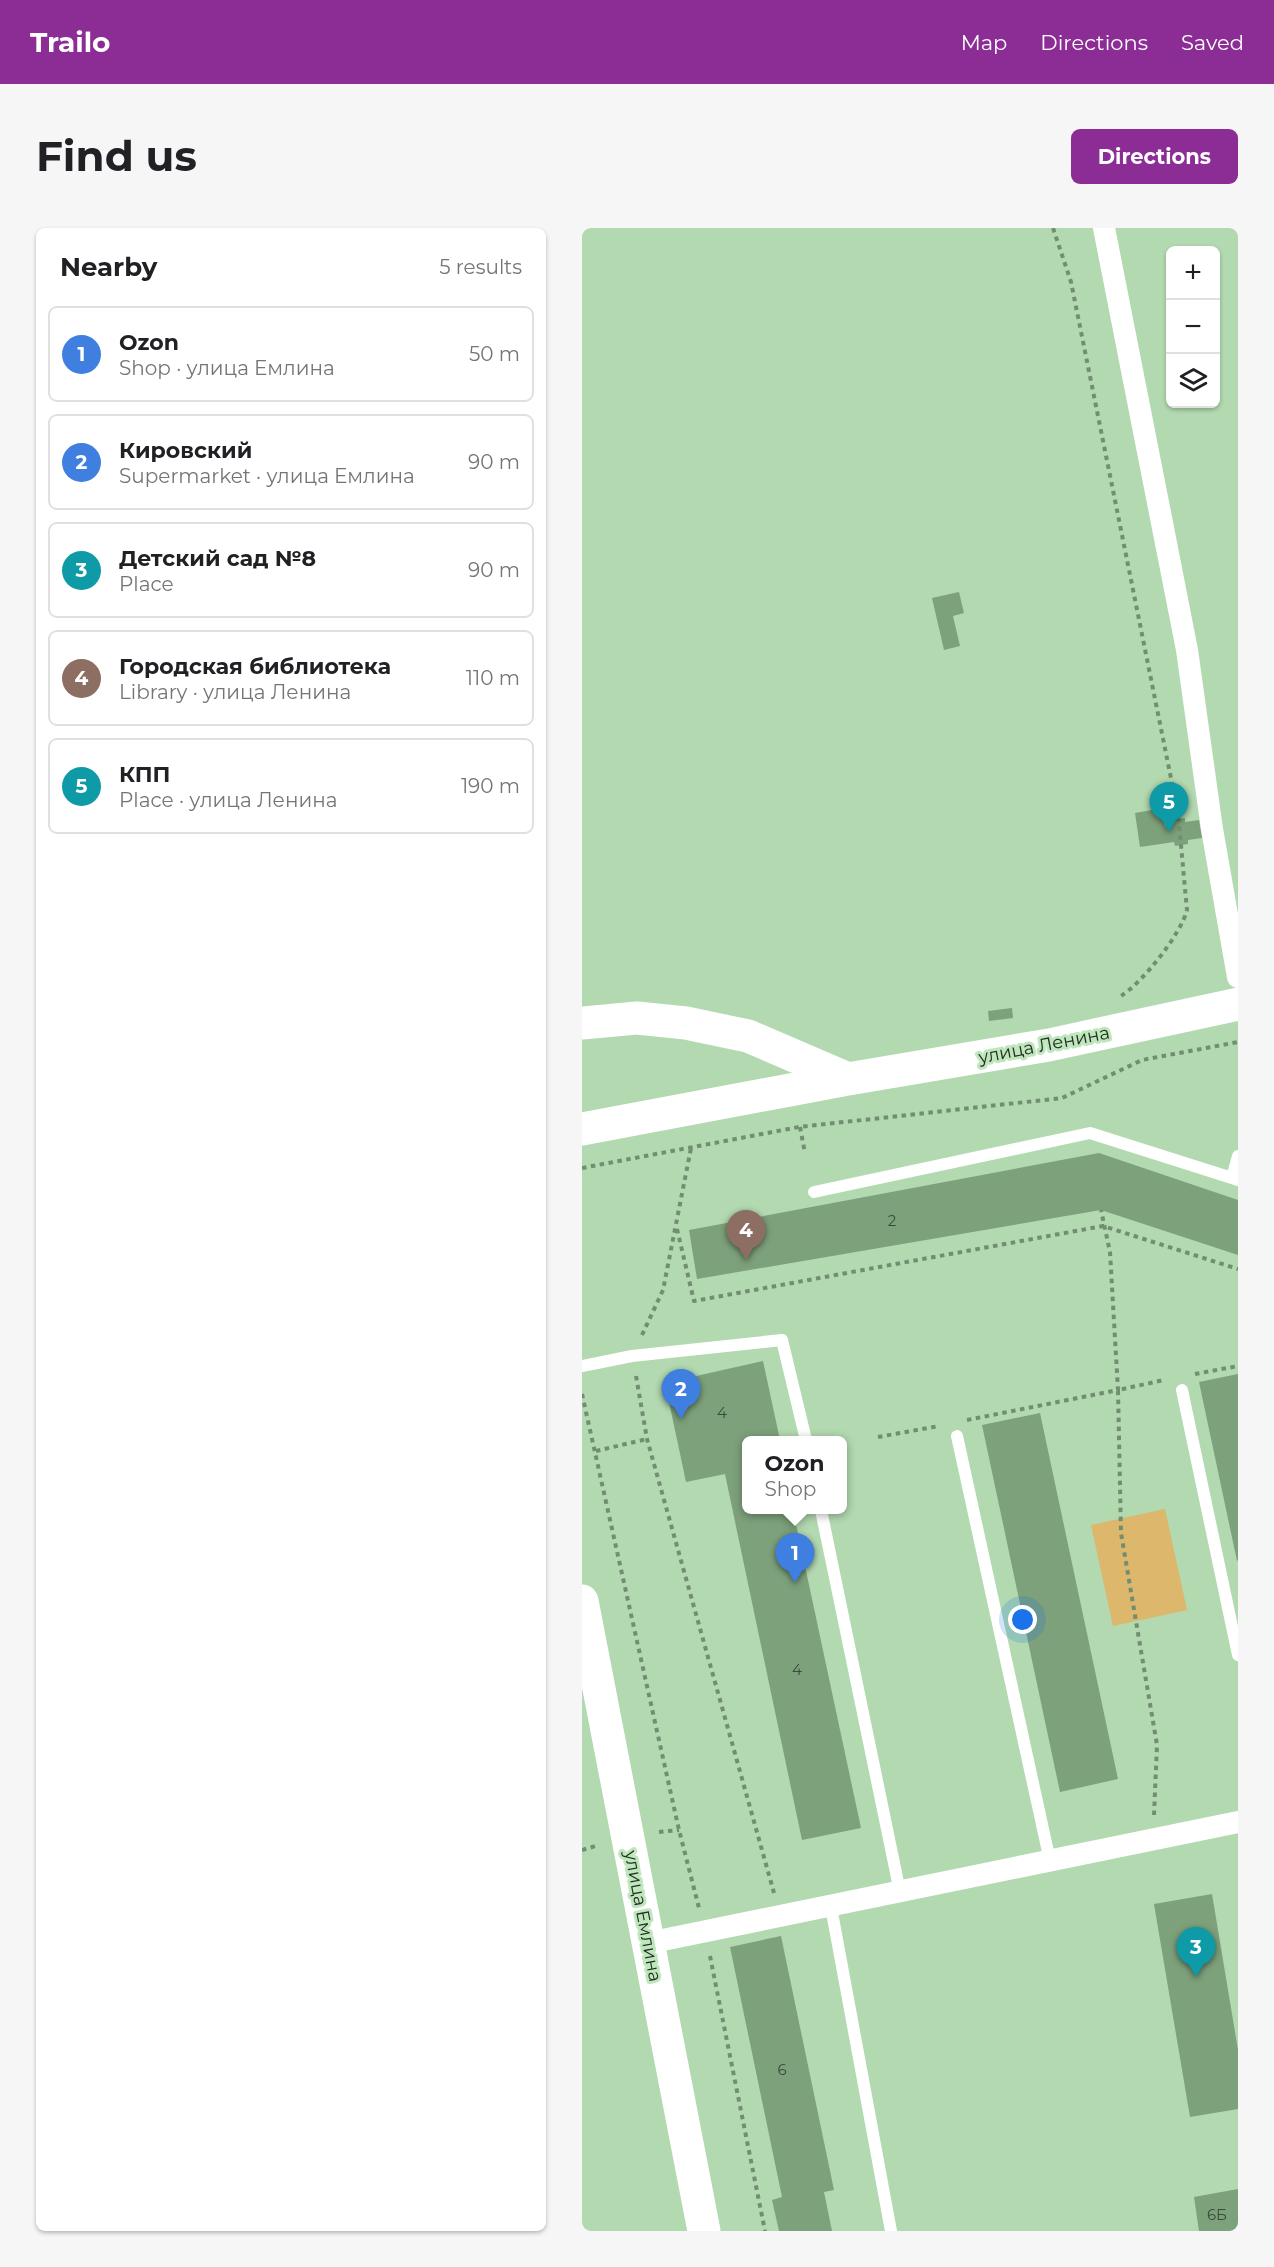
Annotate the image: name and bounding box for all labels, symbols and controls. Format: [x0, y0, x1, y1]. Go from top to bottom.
text: Trailo [30, 25, 110, 59]
text: Map [961, 30, 1007, 55]
text: Directions [1040, 30, 1148, 55]
text: Saved [1181, 30, 1244, 55]
button: Directions [1071, 129, 1238, 184]
text: Find us [36, 130, 197, 182]
map controls [1166, 246, 1220, 408]
button: + [1166, 246, 1220, 300]
text: Nearby [60, 251, 157, 283]
text: 5 results [439, 255, 522, 279]
button: − [1166, 300, 1220, 354]
text: Ozon [119, 329, 179, 356]
text: 1 [78, 342, 85, 366]
text: 50 m [469, 342, 520, 366]
button: layers [1166, 354, 1220, 408]
text: Shop · улица Емлина [119, 356, 335, 380]
text: Кировский [119, 437, 252, 464]
text: 2 [76, 450, 87, 474]
text: 90 m [468, 450, 520, 474]
text: Supermarket · улица Емлина [119, 464, 415, 488]
text: Детский сад №8 [119, 545, 316, 572]
text: 3 [76, 558, 87, 582]
text: 90 m [468, 558, 520, 582]
text: Place [119, 572, 174, 596]
text: Городская библиотека [119, 653, 391, 680]
text: 4 [75, 666, 88, 690]
text: 110 m [466, 666, 520, 690]
text: Library · улица Ленина [119, 680, 351, 704]
text: КПП [119, 761, 170, 788]
text: 5 [76, 774, 87, 798]
text: 190 m [461, 774, 520, 798]
pin: 5 [1150, 782, 1188, 832]
text: Place · улица Ленина [119, 788, 337, 812]
street label: улица Ленина [975, 1021, 1112, 1069]
pin: 4 [726, 1210, 766, 1260]
house number: 2 [888, 1211, 896, 1230]
pin: 2 [662, 1370, 700, 1419]
house number: 4 [717, 1403, 727, 1422]
popup [742, 1436, 847, 1514]
text: Ozon [765, 1450, 824, 1477]
text: Shop [765, 1477, 816, 1501]
pin: 1 [776, 1534, 814, 1583]
your location [1008, 1605, 1037, 1634]
house number: 4 [792, 1660, 802, 1679]
street label: улица Емлина [619, 1847, 667, 1984]
pin: 3 [1176, 1928, 1216, 1977]
house number: 6 [777, 2060, 787, 2079]
house number: 6Б [1207, 2205, 1227, 2224]

